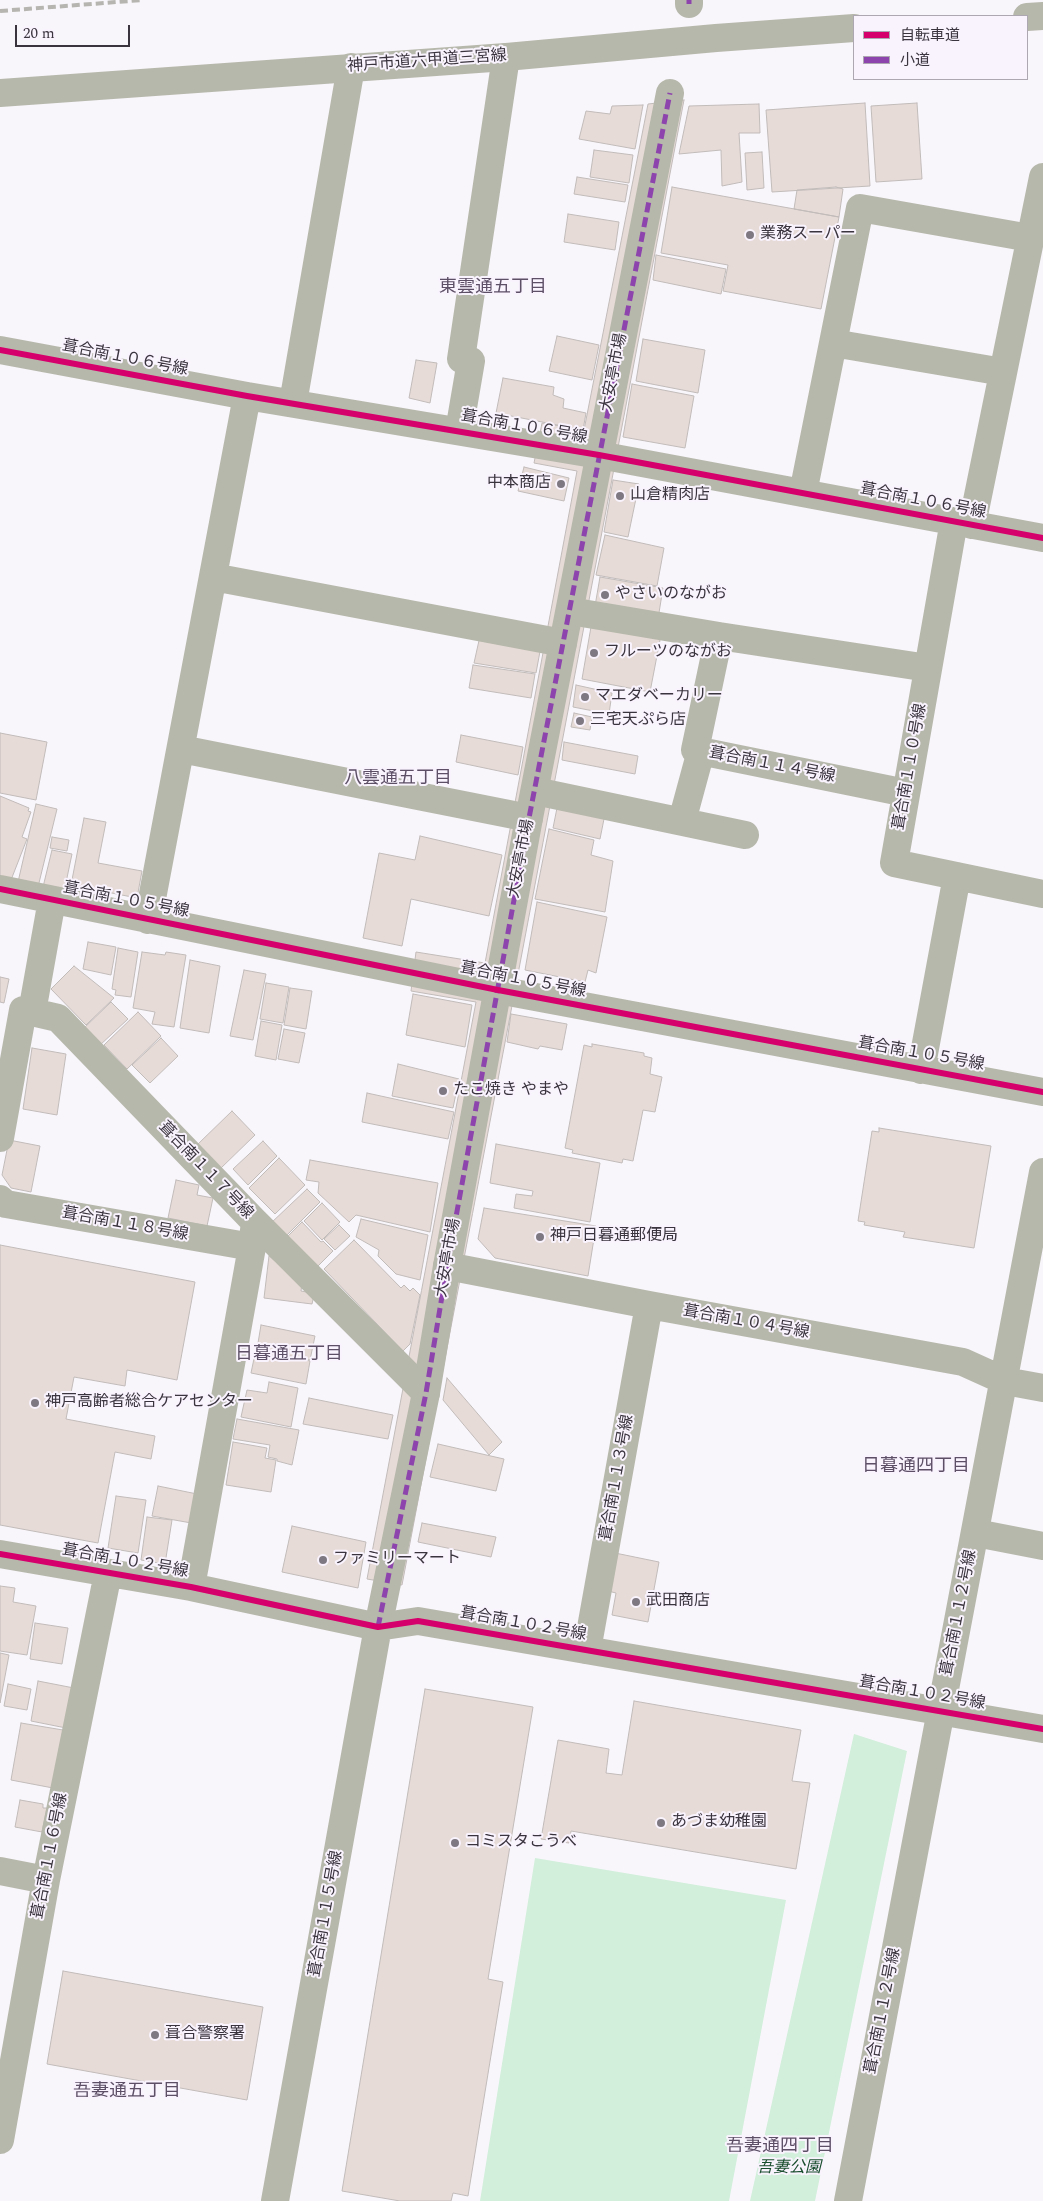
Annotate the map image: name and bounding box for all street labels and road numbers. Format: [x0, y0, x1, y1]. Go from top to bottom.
street label: 神戸市道六甲道三宮線 [347, 47, 507, 77]
street label: 大安亭市場 [598, 332, 632, 414]
street label: 葺合南１０６号線 [60, 337, 190, 381]
street label: 葺合南１０６号線 [459, 407, 589, 449]
street label: 葺合南１０６号線 [858, 480, 988, 524]
street label: 葺合南１１０号線 [890, 702, 932, 832]
street label: 葺合南１１４号線 [707, 744, 837, 788]
street label: 大安亭市場 [505, 818, 539, 900]
street label: 葺合南１０５号線 [61, 879, 191, 923]
street label: 葺合南１０５号線 [458, 959, 588, 1003]
street label: 葺合南１０５号線 [856, 1034, 986, 1076]
street label: 葺合南１１７号線 [154, 1118, 256, 1224]
street label: 葺合南１１８号線 [60, 1204, 190, 1246]
street label: 大安亭市場 [433, 1217, 465, 1299]
street label: 葺合南１０４号線 [681, 1302, 811, 1344]
street label: 葺合南１１３号線 [597, 1413, 639, 1543]
street label: 葺合南１０２号線 [60, 1541, 190, 1583]
street label: 葺合南１１２号線 [938, 1548, 982, 1678]
street label: 葺合南１０２号線 [458, 1604, 588, 1646]
street label: 葺合南１０２号線 [857, 1673, 987, 1715]
street label: 葺合南１１６号線 [29, 1791, 73, 1921]
street label: 葺合南１１５号線 [306, 1849, 348, 1979]
street label: 葺合南１１２号線 [862, 1946, 906, 2076]

